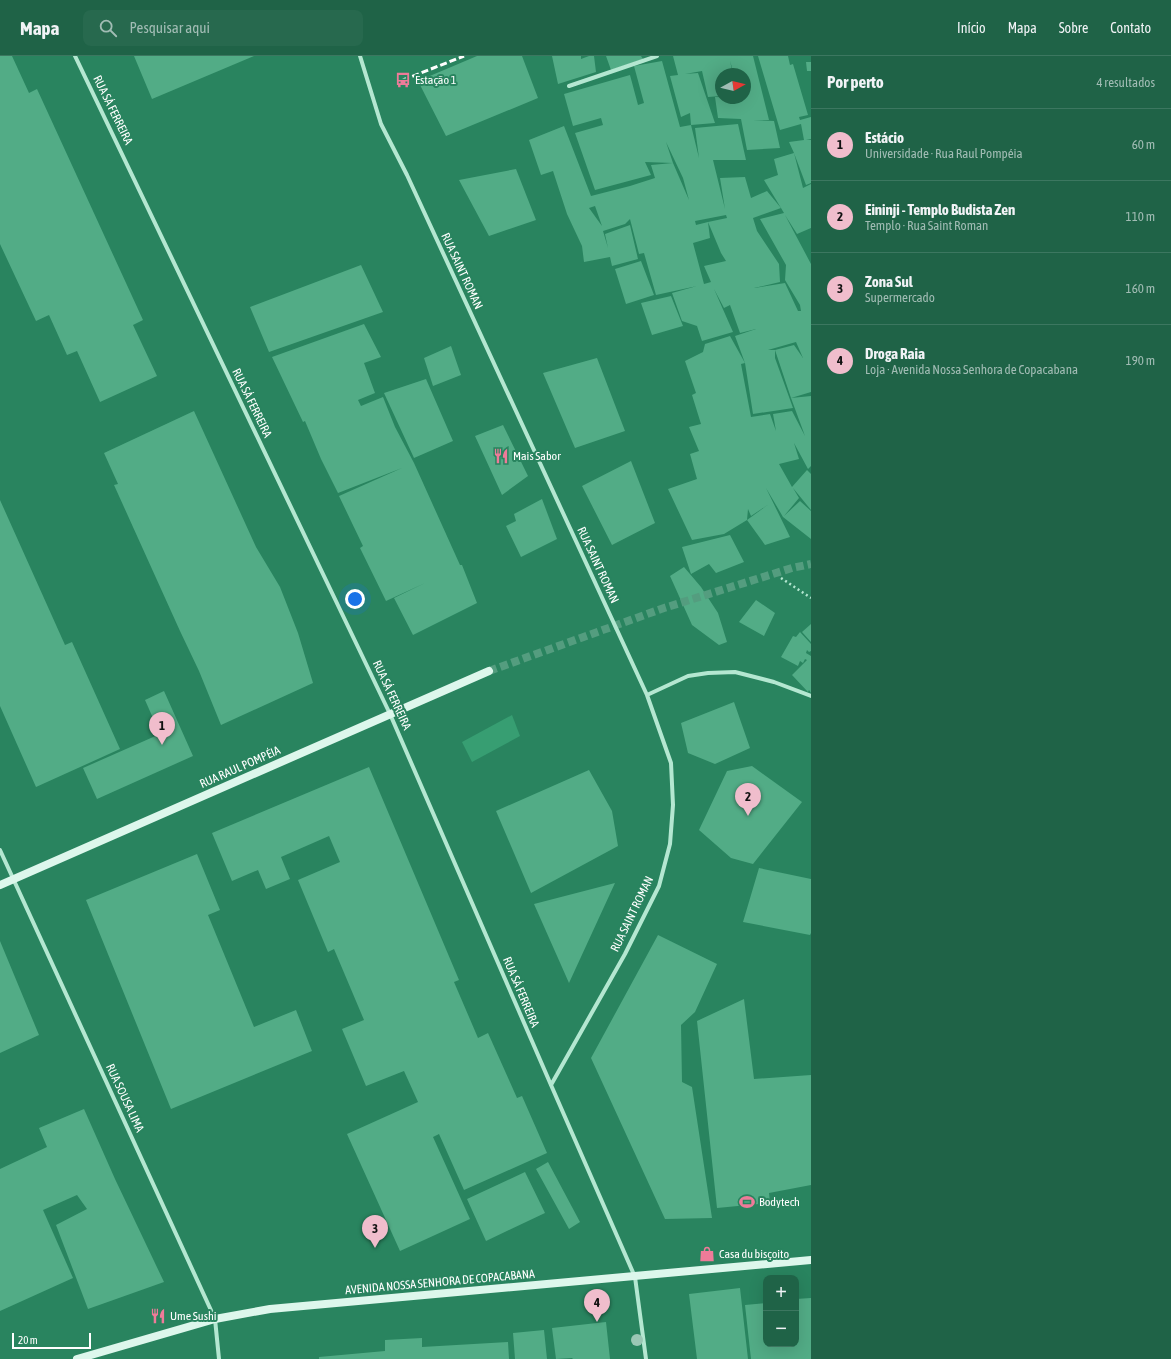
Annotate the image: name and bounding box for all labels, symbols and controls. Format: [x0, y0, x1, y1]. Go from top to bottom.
search box [83, 10, 363, 46]
text: Mapa [20, 17, 59, 39]
icon: search [97, 17, 119, 39]
text: Pesquisar aqui [129, 19, 210, 36]
text: Início [957, 20, 986, 36]
text: Mapa [1008, 20, 1037, 36]
text: Sobre [1059, 20, 1088, 36]
text: Contato [1110, 20, 1151, 36]
north arrow [715, 68, 751, 104]
bus stop icon: Estação 1 [394, 71, 412, 89]
text: Por perto [827, 72, 884, 92]
street label: RUA SÁ FERREIRA [90, 73, 136, 147]
place label: Estação 1 [415, 73, 457, 87]
text: 4 resultados [1096, 75, 1155, 90]
text: Estácio [865, 129, 904, 146]
text: 1 [837, 137, 843, 152]
text: 60 m [1132, 137, 1155, 152]
text: Universidade · Rua Raul Pompéia [865, 146, 1023, 161]
text: Eininji - Templo Budista Zen [865, 201, 1015, 218]
text: 2 [837, 209, 843, 224]
text: 110 m [1126, 209, 1155, 224]
text: Templo · Rua Saint Roman [865, 218, 988, 233]
street label: RUA SAINT ROMAN [438, 231, 486, 311]
text: Zona Sul [865, 273, 913, 290]
text: 3 [837, 281, 843, 296]
text: 160 m [1126, 281, 1155, 296]
text: Supermercado [865, 290, 935, 305]
text: Droga Raia [865, 345, 925, 362]
text: 4 [837, 353, 843, 368]
text: 190 m [1126, 353, 1155, 368]
text: Loja · Avenida Nossa Senhora de Copacabana [865, 362, 1078, 377]
street label: RUA SÁ FERREIRA [229, 366, 275, 440]
restaurant icon: Mais Sabor [492, 447, 510, 465]
place label: Mais Sabor [513, 449, 561, 463]
street label: RUA SAINT ROMAN [574, 525, 622, 605]
your location [345, 589, 365, 609]
street label: RUA SÁ FERREIRA [370, 658, 414, 732]
pin: 1 [149, 712, 175, 745]
street label: RUA RAUL POMPÉIA [198, 743, 283, 791]
pin: 2 [735, 783, 761, 816]
street label: RUA SAINT ROMAN [608, 874, 656, 954]
street label: RUA SÁ FERREIRA [500, 955, 542, 1029]
street label: RUA SOUSA LIMA [103, 1062, 147, 1135]
sports icon: Bodytech [738, 1193, 756, 1211]
place label: Bodytech [759, 1195, 800, 1209]
pin: 3 [362, 1215, 388, 1248]
shop icon: Casa du bisçoito [698, 1245, 716, 1263]
place label: Casa du bisçoito [719, 1247, 789, 1261]
street label: AVENIDA NOSSA SENHORA DE COPACABANA [345, 1267, 535, 1297]
map controls [763, 1275, 799, 1347]
button: + [763, 1275, 799, 1311]
pin: 4 [584, 1289, 610, 1322]
restaurant icon: Ume Sushi [149, 1307, 167, 1325]
place label: Ume Sushi [170, 1309, 216, 1323]
button: − [763, 1311, 799, 1347]
scale bar [12, 1331, 91, 1350]
text: 20 m [18, 1334, 38, 1346]

